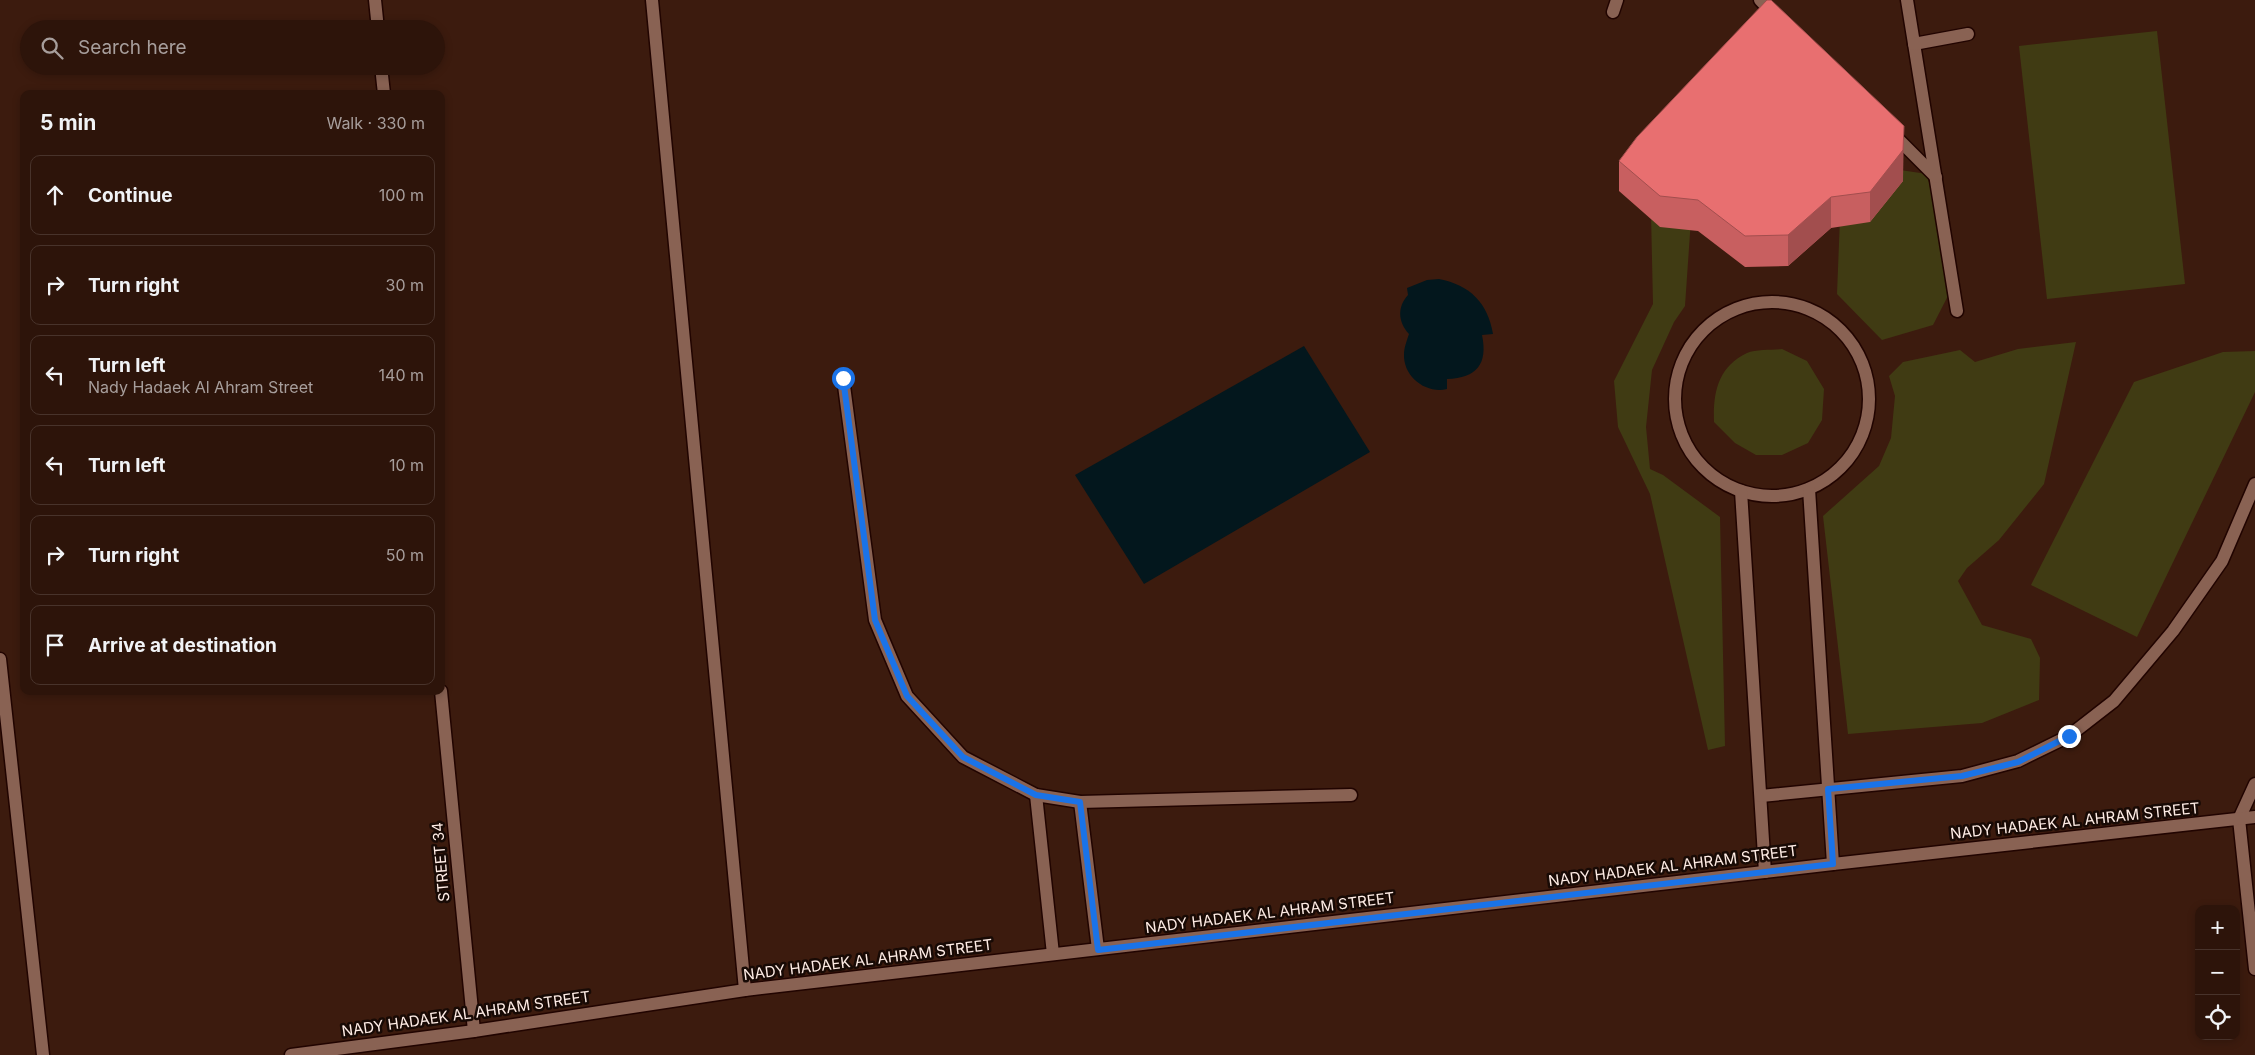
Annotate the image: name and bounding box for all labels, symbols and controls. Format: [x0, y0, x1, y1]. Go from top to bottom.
search box [20, 20, 445, 75]
icon: search [38, 34, 66, 62]
text: Search here [78, 36, 187, 59]
text: 5 min [40, 110, 96, 135]
text: Walk · 330 m [326, 113, 425, 133]
icon: ahead [41, 181, 69, 209]
text: Continue [88, 184, 173, 207]
text: 100 m [379, 185, 424, 205]
icon: right [41, 271, 69, 299]
text: Turn right [88, 274, 179, 297]
text: 30 m [386, 275, 424, 295]
text: Turn left [88, 354, 166, 377]
icon: left [41, 361, 69, 389]
text: 140 m [379, 365, 424, 385]
route start [832, 367, 855, 390]
text: Nady Hadaek Al Ahram Street [88, 377, 313, 397]
icon: left [41, 451, 69, 479]
text: Turn left [88, 454, 166, 477]
text: 10 m [389, 455, 424, 475]
icon: right [41, 541, 69, 569]
text: Turn right [88, 544, 179, 567]
text: 50 m [386, 545, 424, 565]
icon: arrive [41, 631, 69, 659]
text: Arrive at destination [88, 634, 277, 657]
route end [2058, 725, 2081, 748]
street label: NADY HADAEK AL AHRAM STREET [1949, 798, 2201, 843]
street label: STREET 34 [428, 821, 453, 903]
street label: NADY HADAEK AL AHRAM STREET [1547, 841, 1799, 890]
street label: NADY HADAEK AL AHRAM STREET [1144, 888, 1396, 937]
map controls [2195, 905, 2240, 1040]
button: + [2195, 905, 2240, 950]
street label: NADY HADAEK AL AHRAM STREET [742, 935, 994, 984]
button: − [2195, 950, 2240, 995]
street label: NADY HADAEK AL AHRAM STREET [340, 987, 591, 1040]
button: locate [2195, 995, 2240, 1040]

